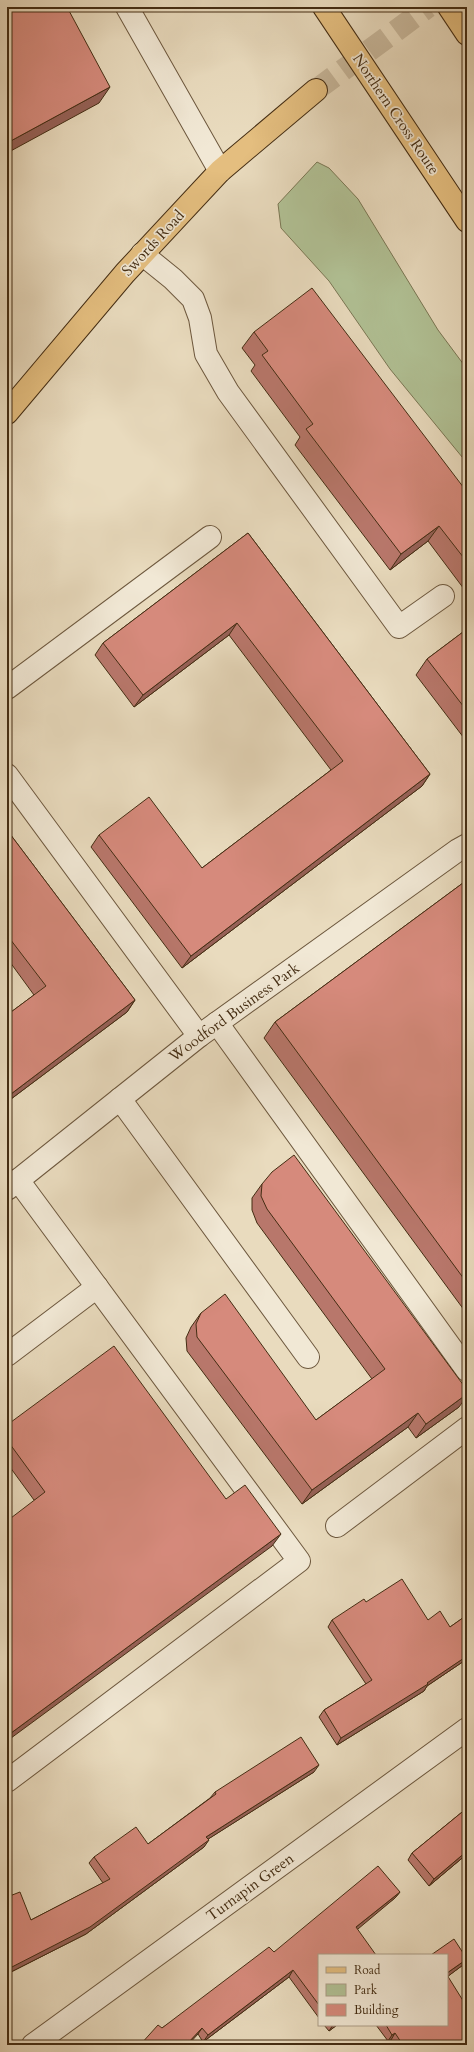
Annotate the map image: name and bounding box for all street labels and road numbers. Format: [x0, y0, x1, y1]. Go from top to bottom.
street label: Northern Cross Route [348, 50, 444, 178]
street label: Swords Road [117, 206, 189, 280]
street label: Woodford Business Park [164, 958, 303, 1067]
street label: Turnapin Green [202, 1848, 298, 1926]

